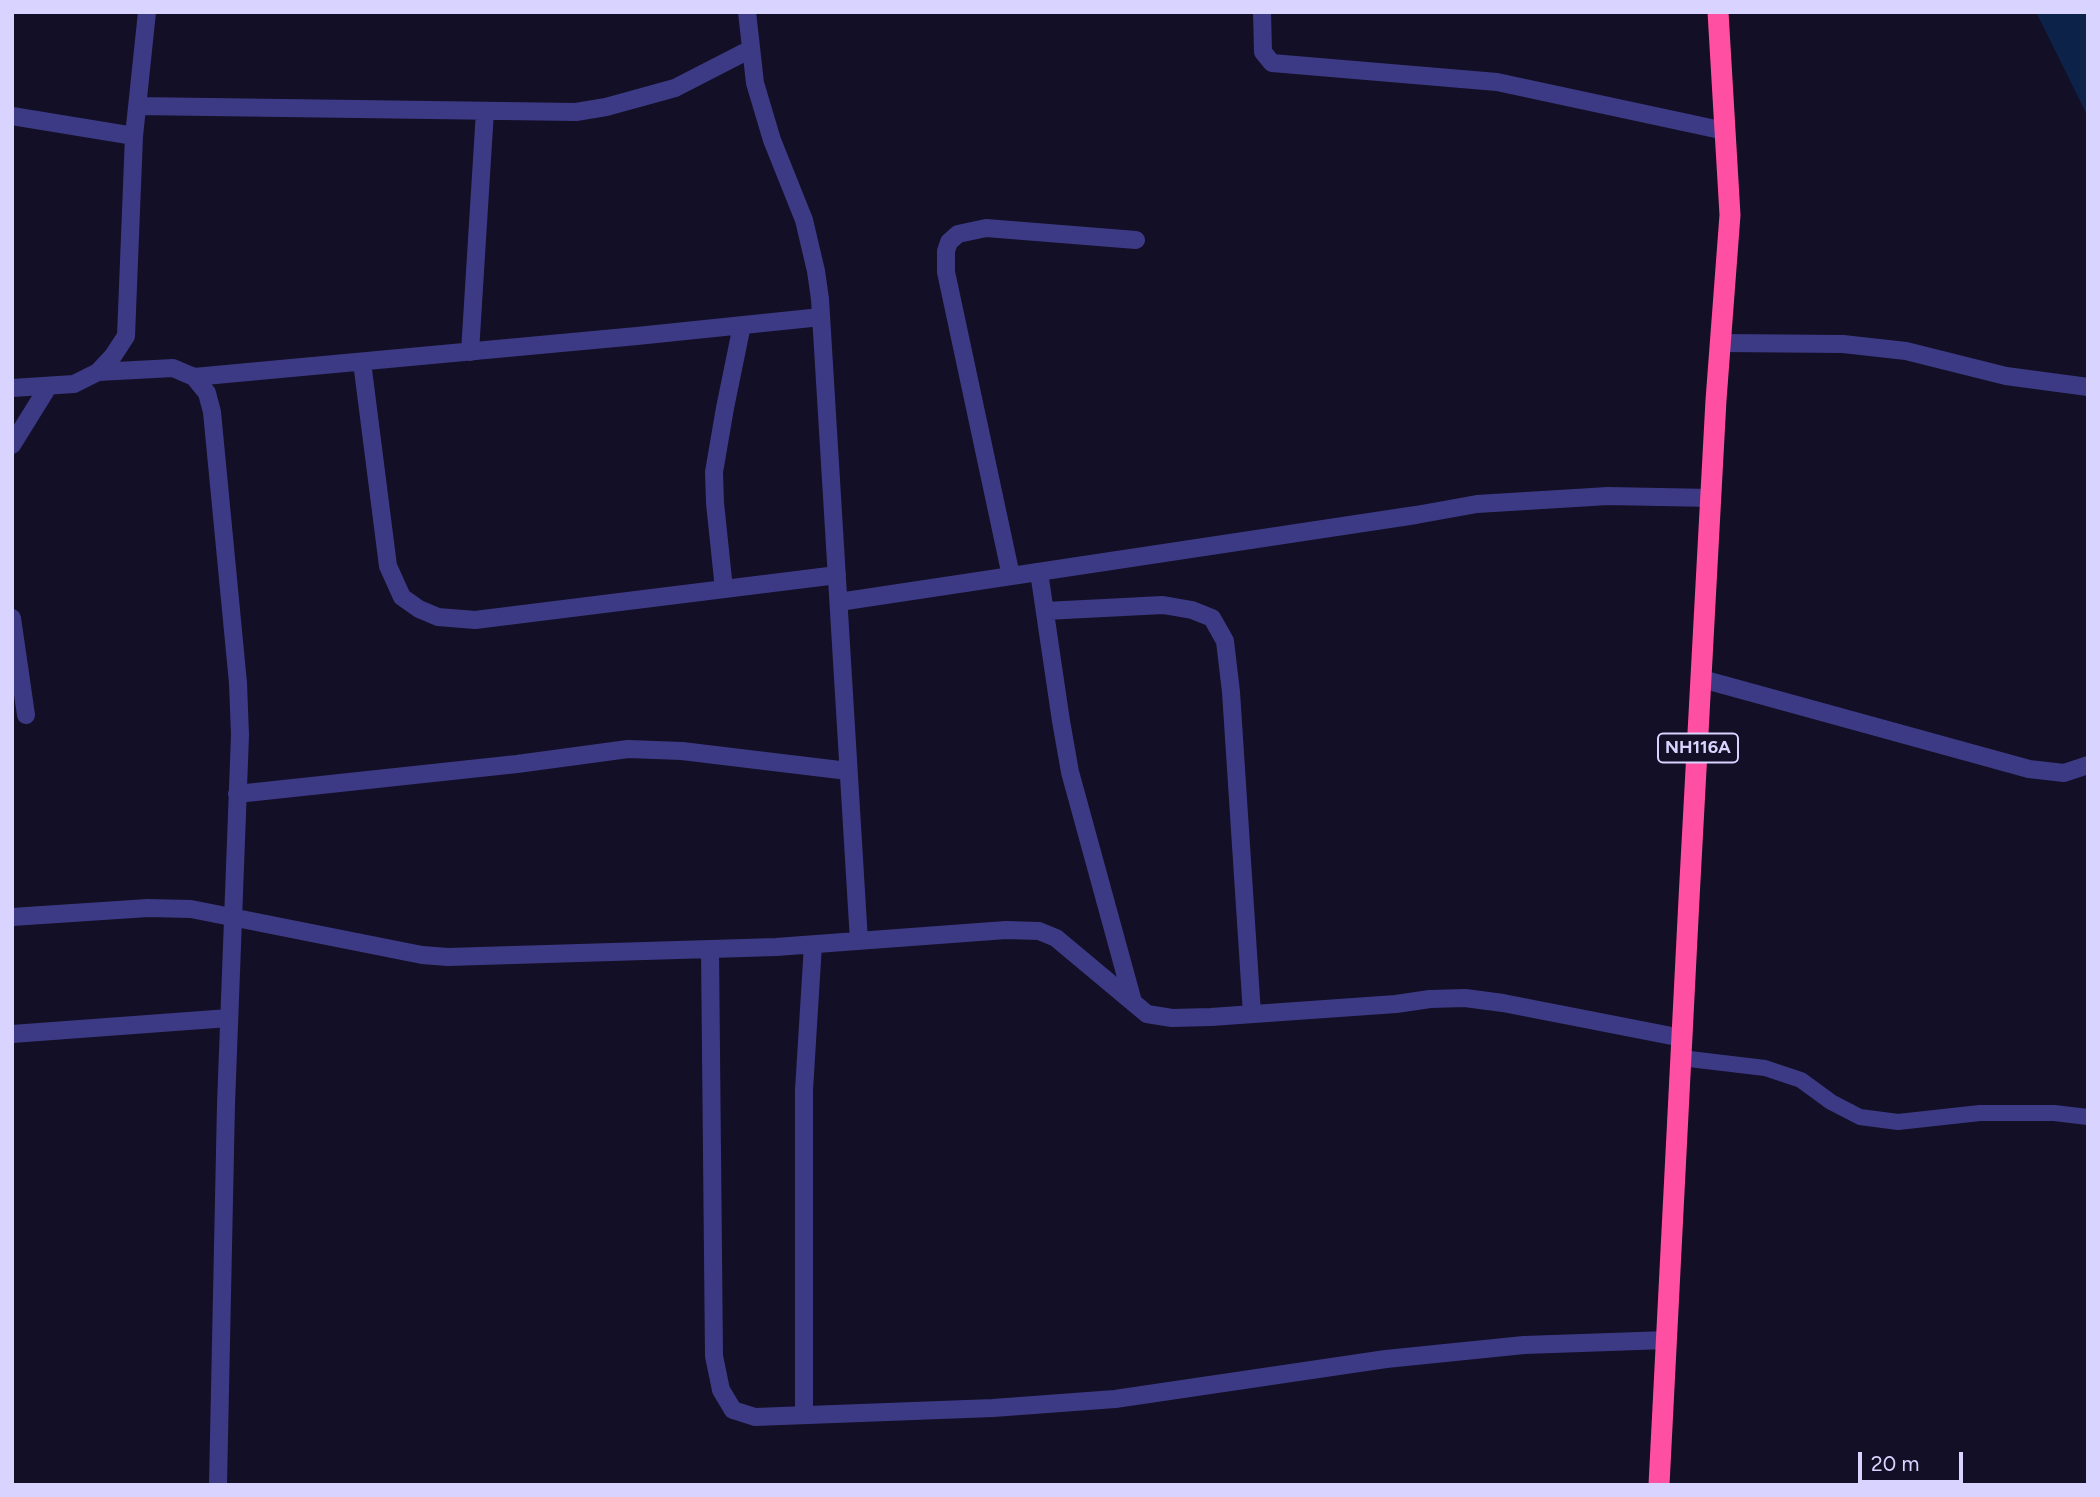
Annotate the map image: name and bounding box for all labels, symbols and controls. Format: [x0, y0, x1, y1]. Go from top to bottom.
road number: NH116A [1658, 734, 1738, 762]
scale bar [1862, 1438, 1967, 1482]
text: 20 m [1871, 1451, 1919, 1476]

